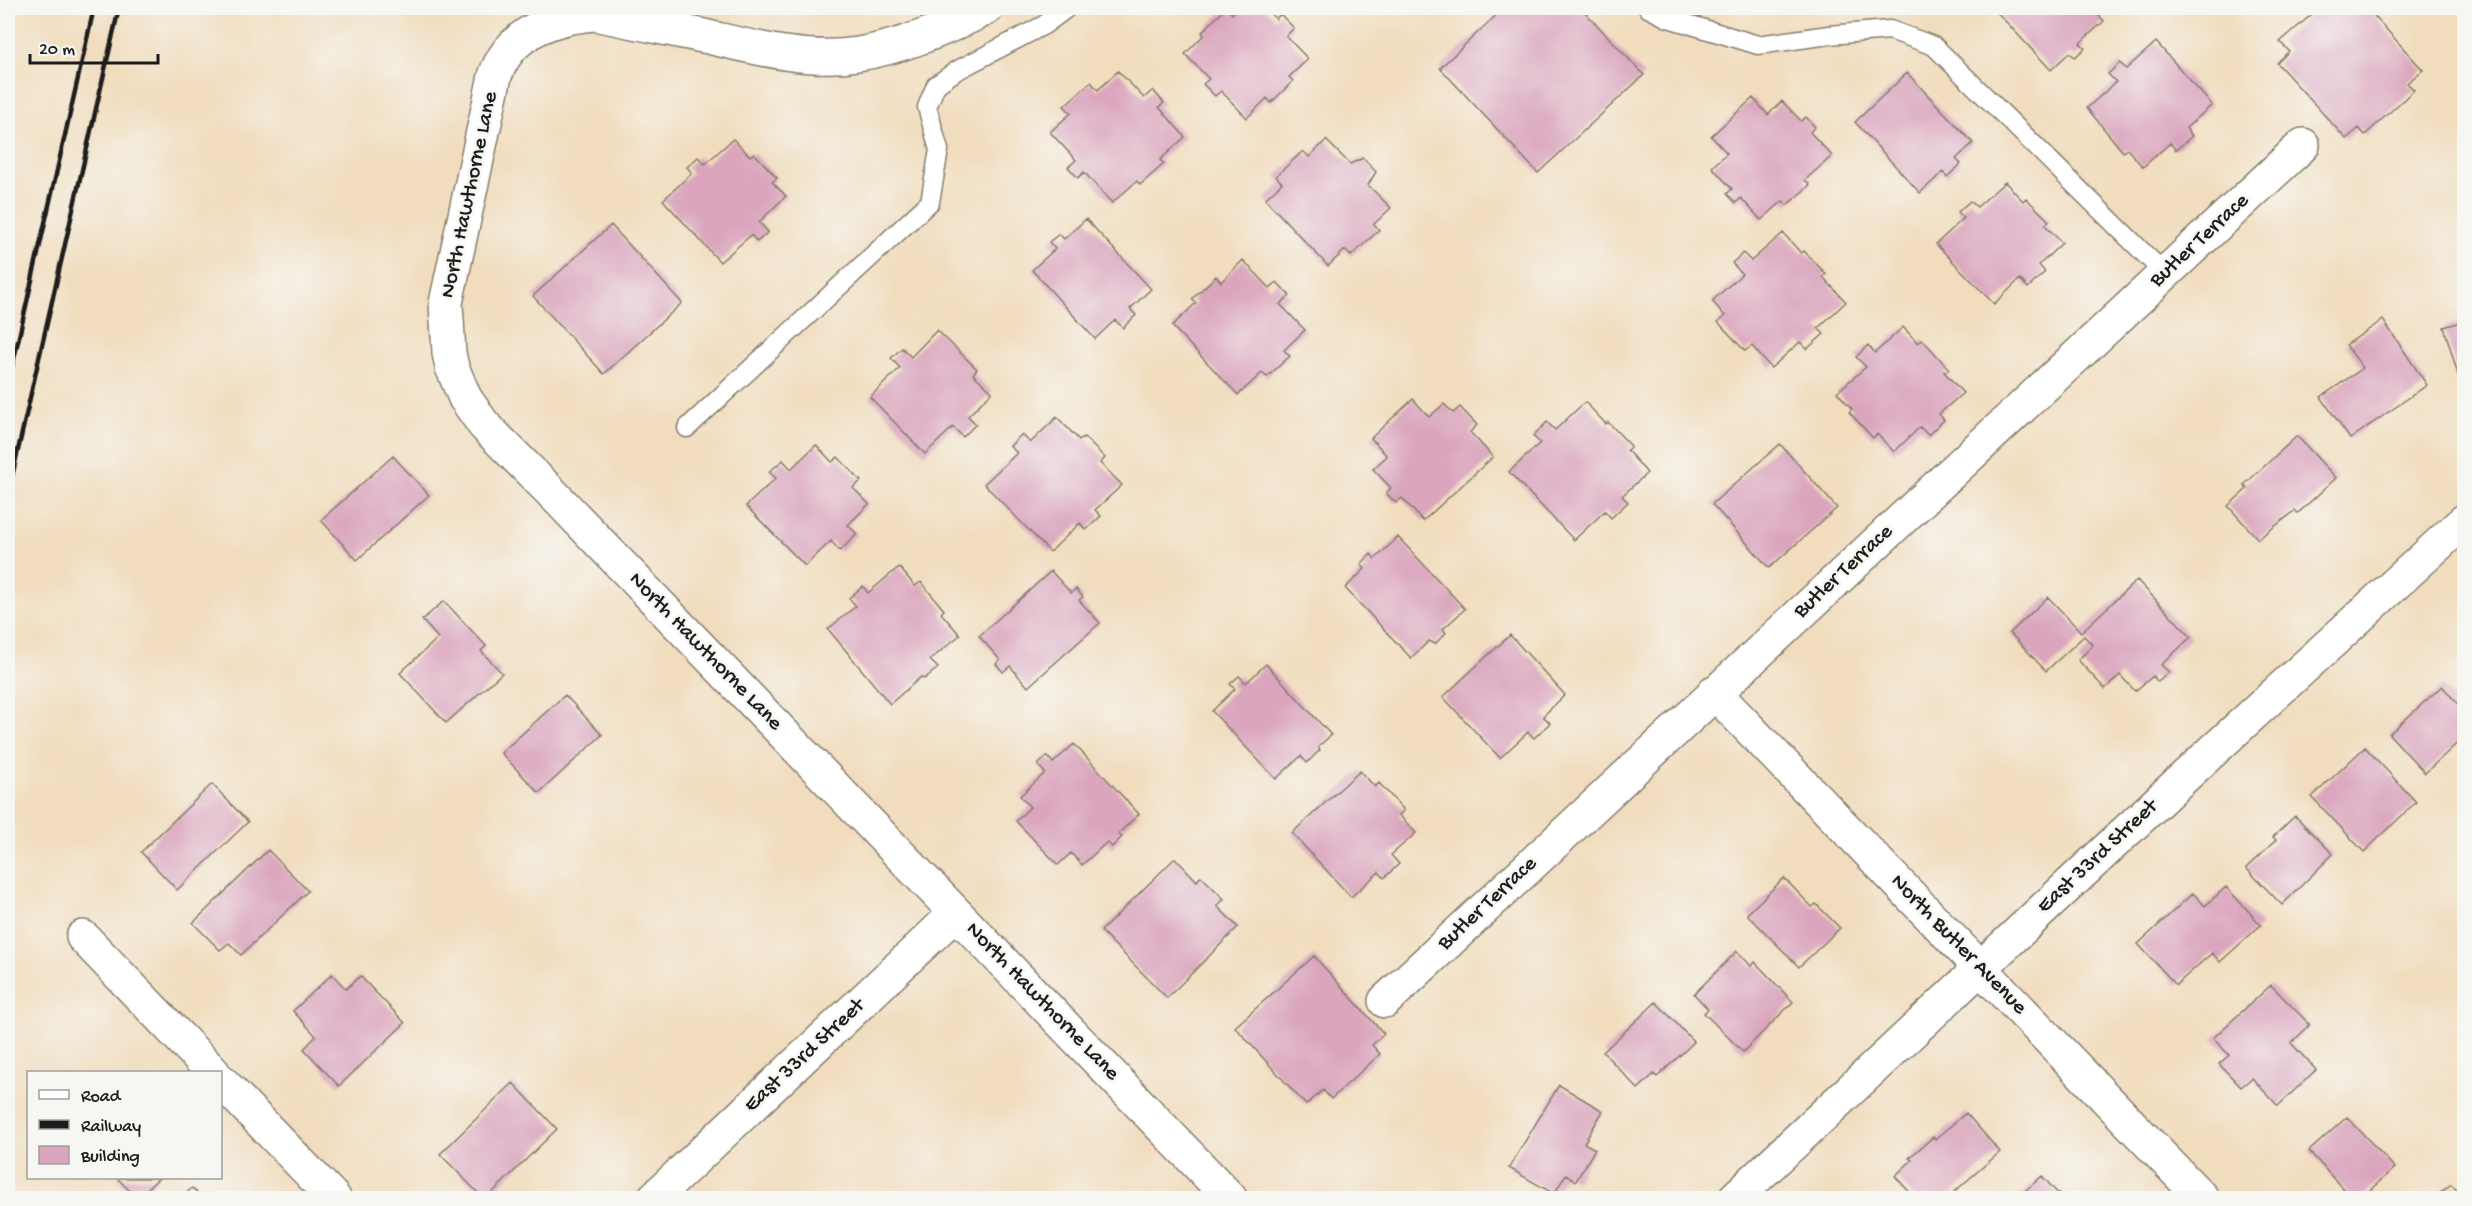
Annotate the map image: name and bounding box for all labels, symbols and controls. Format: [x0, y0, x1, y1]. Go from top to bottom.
scale bar [30, 27, 158, 65]
text: 20 m [39, 40, 75, 61]
street label: North Hawthorne Lane [435, 89, 505, 301]
street label: Butler Terrace [2144, 188, 2255, 294]
street label: Butler Terrace [1788, 519, 1899, 625]
street label: North Hawthorne Lane [623, 567, 788, 737]
street label: East 33rd Street [2032, 793, 2165, 920]
street label: Butler Terrace [1432, 851, 1543, 957]
street label: North Butler Avenue [1884, 869, 2032, 1021]
street label: North Hawthorne Lane [960, 917, 1125, 1087]
street label: East 33rd Street [739, 992, 872, 1119]
legend [27, 1071, 222, 1179]
text: Road [81, 1087, 122, 1108]
text: Railway [81, 1117, 141, 1138]
text: Building [80, 1147, 140, 1168]

